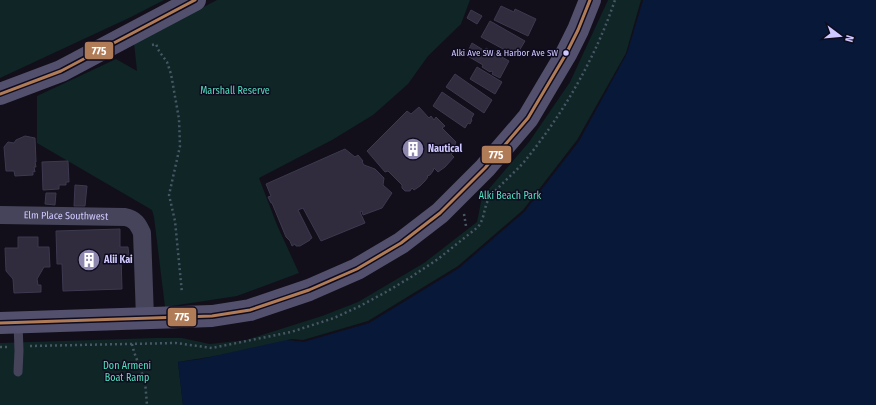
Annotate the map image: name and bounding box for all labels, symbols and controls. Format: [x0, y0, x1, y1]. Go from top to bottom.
north arrow [820, 16, 860, 56]
text: N [842, 34, 856, 44]
line badge: 775 [84, 41, 114, 60]
text: 775 [92, 45, 107, 58]
place label: Alki Ave SW & Harbor Ave SW [452, 48, 558, 58]
marker: Alki Ave SW & Harbor Ave SW [561, 48, 571, 58]
park label: Marshall Reserve [200, 85, 270, 97]
building icon: Nautical [400, 136, 426, 162]
place label: Nautical [428, 143, 462, 155]
line badge: 775 [481, 145, 512, 164]
text: 775 [489, 149, 504, 162]
park label: Alki Beach Park [479, 190, 541, 202]
street label: Elm Place Southwest [24, 209, 109, 223]
building icon: Alii Kai [76, 247, 102, 273]
place label: Alii Kai [103, 254, 133, 266]
line badge: 775 [167, 307, 197, 327]
text: 775 [175, 311, 190, 324]
park label: Don Armeni Boat Ramp [103, 360, 151, 384]

